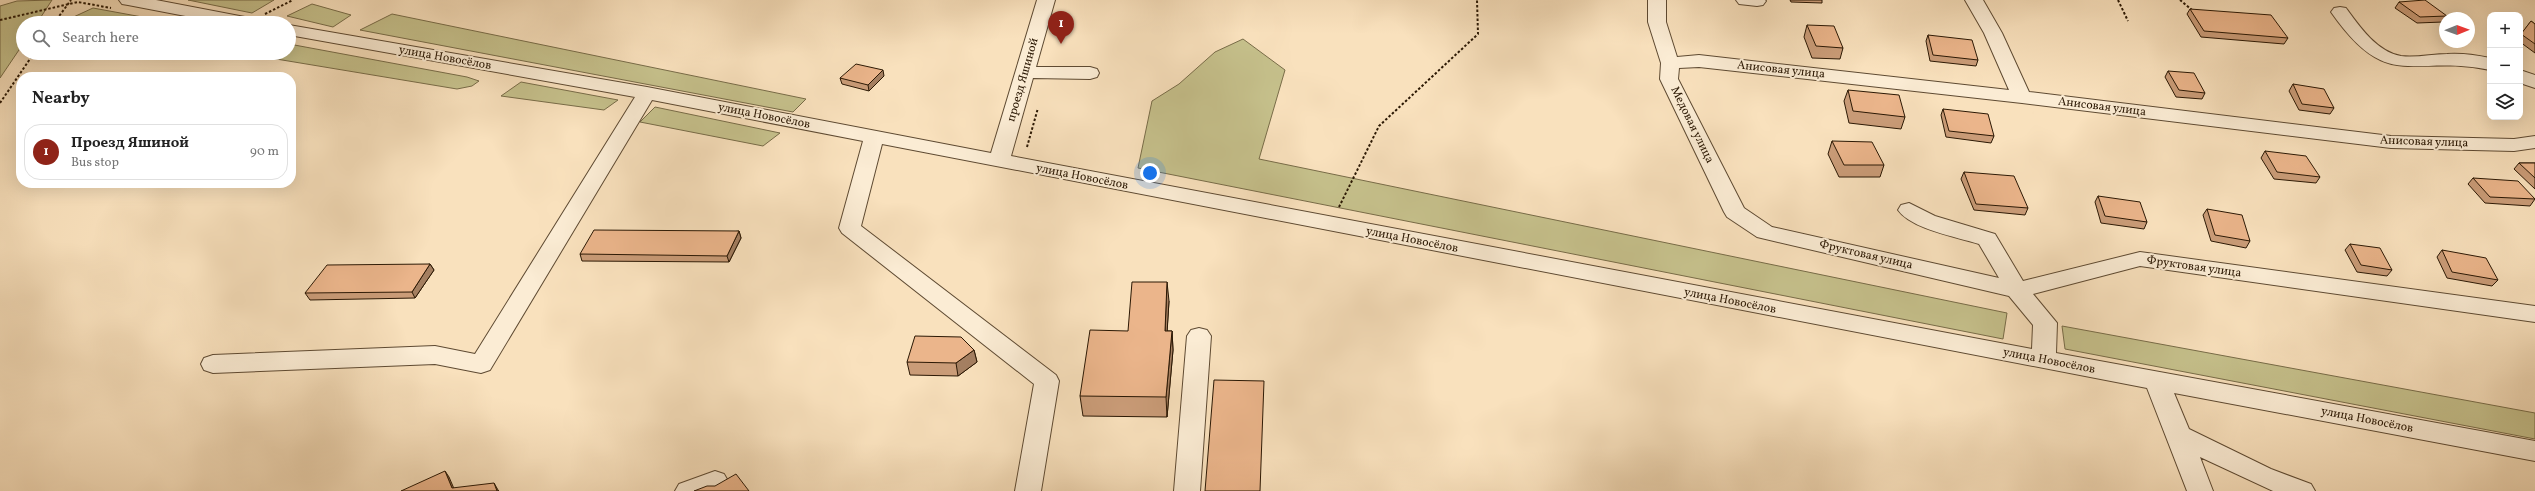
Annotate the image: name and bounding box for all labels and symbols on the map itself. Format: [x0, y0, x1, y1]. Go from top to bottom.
pin: 1 [1048, 11, 1074, 44]
north arrow [2439, 12, 2475, 48]
street label: проезд Яшиной [1003, 36, 1043, 124]
street label: улица Новосёлов [397, 42, 493, 74]
street label: Анисовая улица [1736, 57, 1826, 83]
street label: Медовая улица [1666, 84, 1718, 166]
street label: Анисовая улица [2057, 94, 2147, 120]
street label: улица Новосёлов [716, 99, 812, 133]
street label: Анисовая улица [2379, 132, 2469, 152]
street label: улица Новосёлов [1034, 160, 1130, 194]
your location [1140, 163, 1160, 183]
street label: улица Новосёлов [1364, 223, 1460, 257]
street label: Фруктовая улица [1818, 236, 1914, 274]
street label: Фруктовая улица [2146, 252, 2242, 282]
street label: улица Новосёлов [1682, 284, 1778, 318]
street label: улица Новосёлов [2001, 344, 2097, 378]
street label: улица Новосёлов [2319, 403, 2415, 437]

